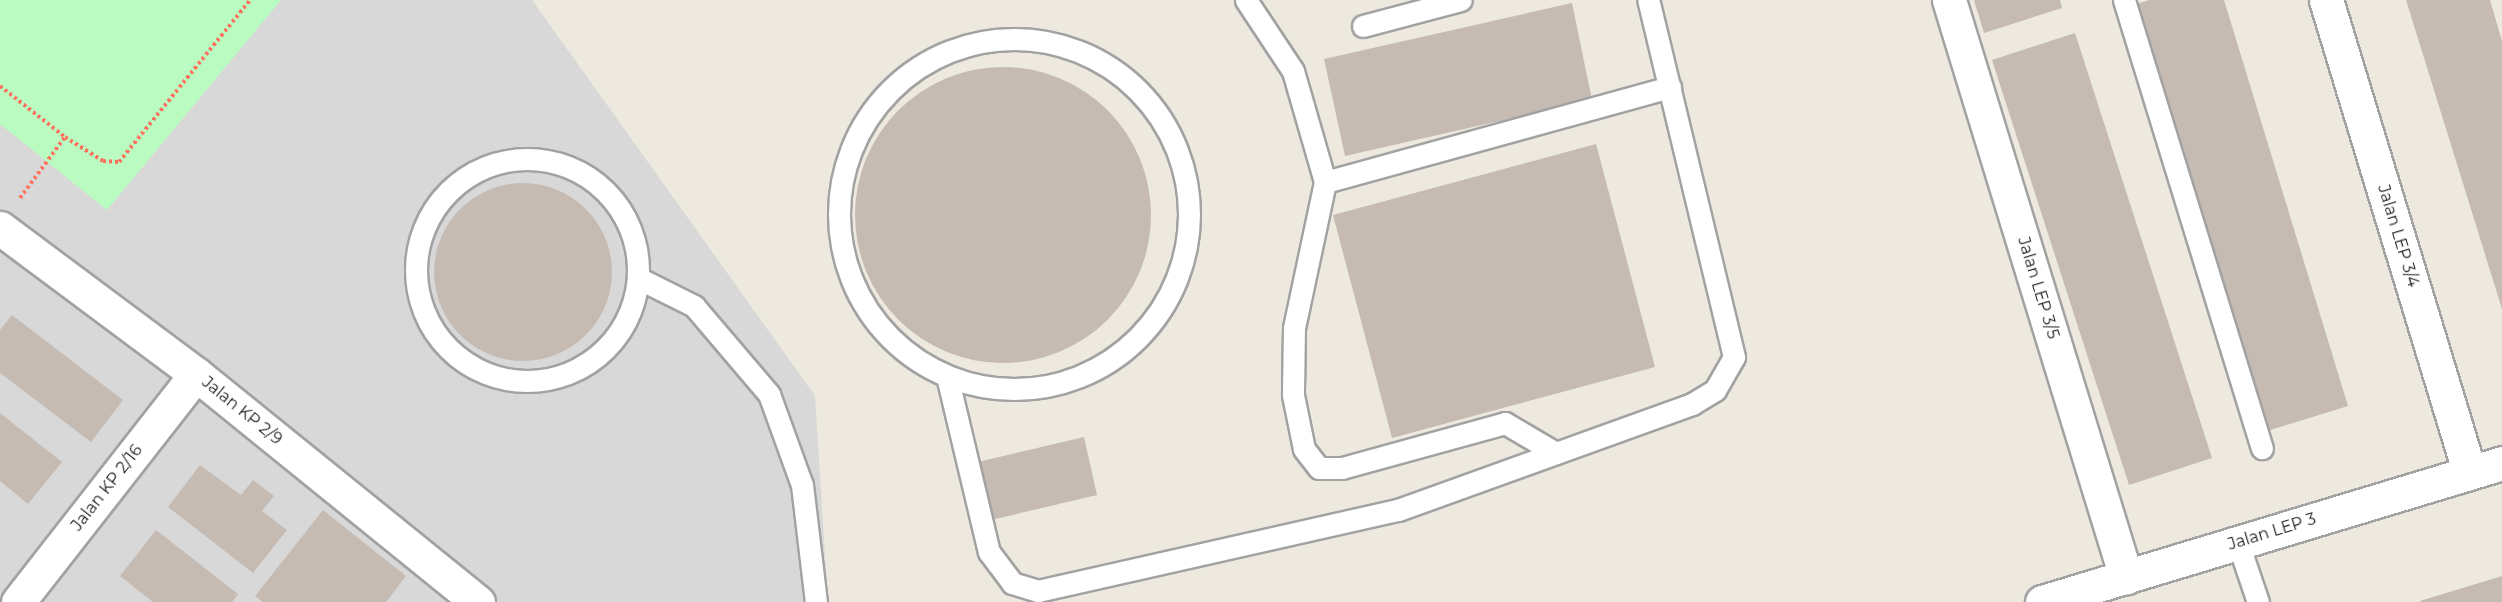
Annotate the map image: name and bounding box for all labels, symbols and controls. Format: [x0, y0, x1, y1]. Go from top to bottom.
street label: Jalan LEP 3/4 [2373, 183, 2423, 289]
street label: Jalan LEP 3/5 [2013, 235, 2063, 341]
street label: Jalan KP 2/9 [198, 373, 286, 449]
street label: Jalan KP 2/16 [67, 441, 147, 535]
street label: Jalan LEP 3 [2226, 510, 2318, 554]

